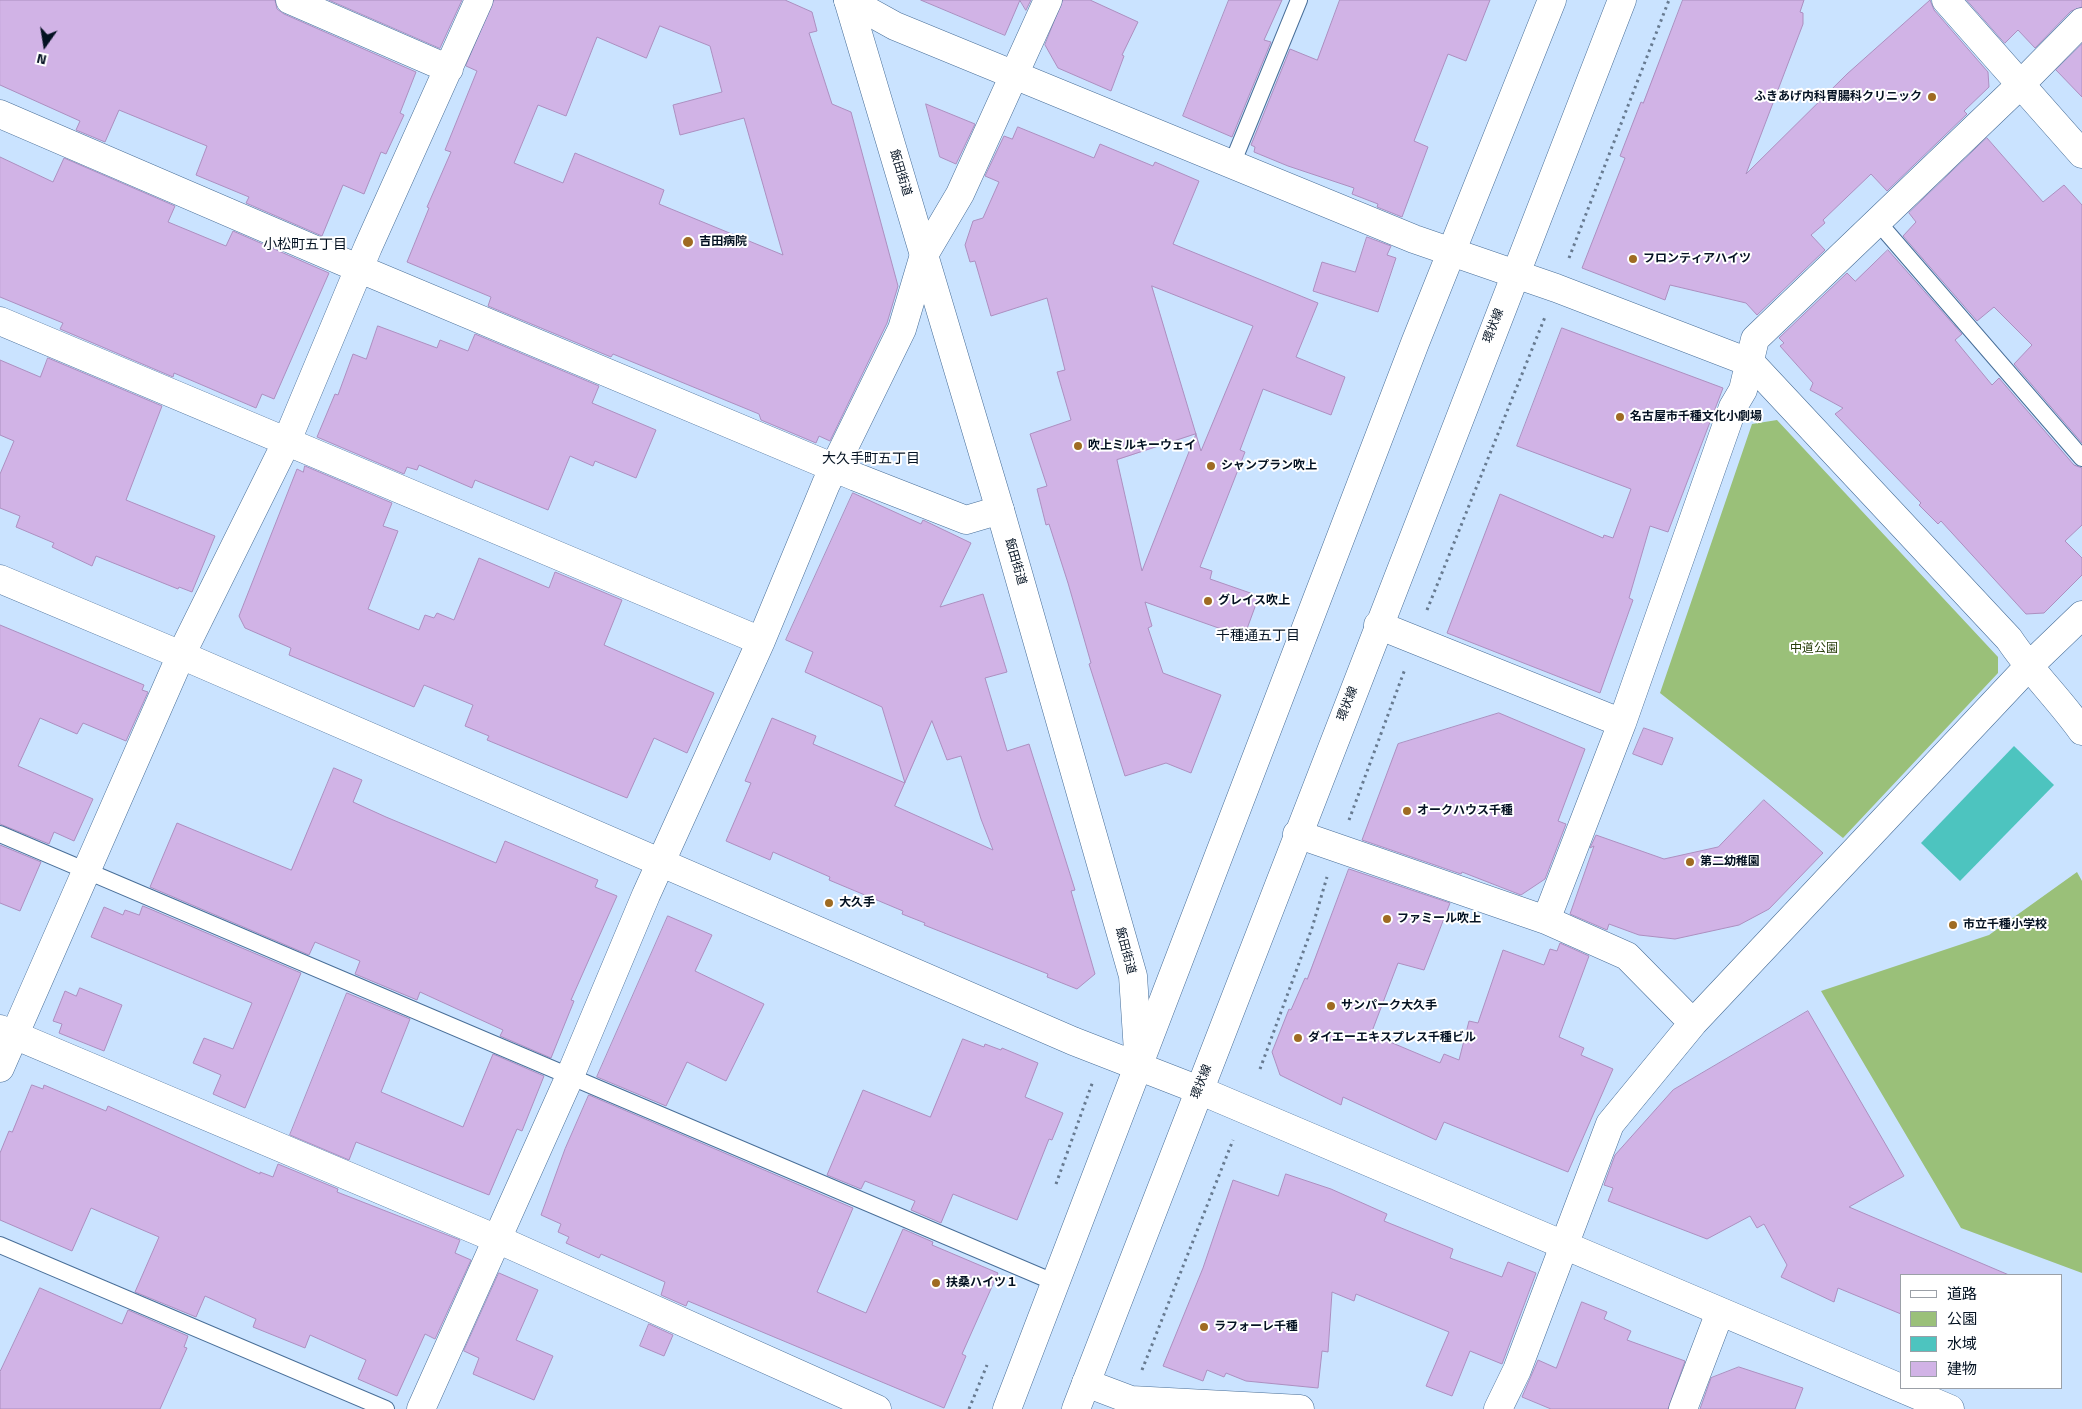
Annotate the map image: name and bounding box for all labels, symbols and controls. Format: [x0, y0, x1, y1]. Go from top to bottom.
north arrow [20, 20, 70, 70]
text: N [34, 49, 49, 71]
place label: ふきあげ内科胃腸科クリニック [1754, 90, 1922, 104]
marker: ふきあげ内科胃腸科クリニック [1926, 91, 1938, 103]
street label: 飯田街道 [886, 148, 914, 198]
marker: 吉田病院 [681, 235, 695, 249]
place label: 吉田病院 [699, 235, 747, 249]
district label: 小松町五丁目 [263, 238, 347, 254]
place label: フロンティアハイツ [1643, 252, 1751, 266]
marker: フロンティアハイツ [1627, 253, 1639, 265]
street label: 環状線 [1481, 307, 1507, 345]
place label: 名古屋市千種文化小劇場 [1630, 410, 1762, 424]
marker: 名古屋市千種文化小劇場 [1614, 411, 1626, 423]
place label: 吹上ミルキーウェイ [1088, 439, 1196, 453]
marker: 吹上ミルキーウェイ [1072, 440, 1084, 452]
district label: 大久手町五丁目 [822, 452, 920, 468]
place label: シャンプラン吹上 [1221, 459, 1317, 473]
marker: シャンプラン吹上 [1205, 460, 1217, 472]
street label: 飯田街道 [1001, 537, 1029, 587]
place label: グレイス吹上 [1218, 594, 1290, 608]
marker: グレイス吹上 [1202, 595, 1214, 607]
district label: 千種通五丁目 [1216, 629, 1300, 645]
park label: 中道公園 [1790, 642, 1838, 656]
street label: 環状線 [1335, 685, 1361, 723]
place label: オークハウス千種 [1417, 804, 1513, 818]
marker: オークハウス千種 [1401, 805, 1413, 817]
place label: 第二幼稚園 [1700, 855, 1760, 869]
marker: 第二幼稚園 [1684, 856, 1696, 868]
place label: 大久手 [839, 896, 875, 910]
marker: 大久手 [823, 897, 835, 909]
place label: ファミール吹上 [1397, 912, 1481, 926]
marker: ファミール吹上 [1381, 913, 1393, 925]
place label: 市立千種小学校 [1963, 918, 2047, 932]
marker: 市立千種小学校 [1947, 919, 1959, 931]
street label: 飯田街道 [1112, 926, 1138, 976]
place label: サンパーク大久手 [1341, 999, 1437, 1013]
marker: サンパーク大久手 [1325, 1000, 1337, 1012]
place label: ダイエーエキスプレス千種ビル [1308, 1031, 1476, 1045]
marker: ダイエーエキスプレス千種ビル [1292, 1032, 1304, 1044]
street label: 環状線 [1189, 1063, 1215, 1101]
legend [1900, 1274, 2062, 1389]
place label: 扶桑ハイツ１ [946, 1276, 1018, 1290]
marker: 扶桑ハイツ１ [930, 1277, 942, 1289]
text: 道路 [1947, 1282, 1977, 1305]
text: 公園 [1947, 1307, 1977, 1330]
place label: ラフォーレ千種 [1214, 1320, 1298, 1334]
marker: ラフォーレ千種 [1198, 1321, 1210, 1333]
text: 水域 [1947, 1332, 1977, 1355]
text: 建物 [1947, 1357, 1977, 1380]

